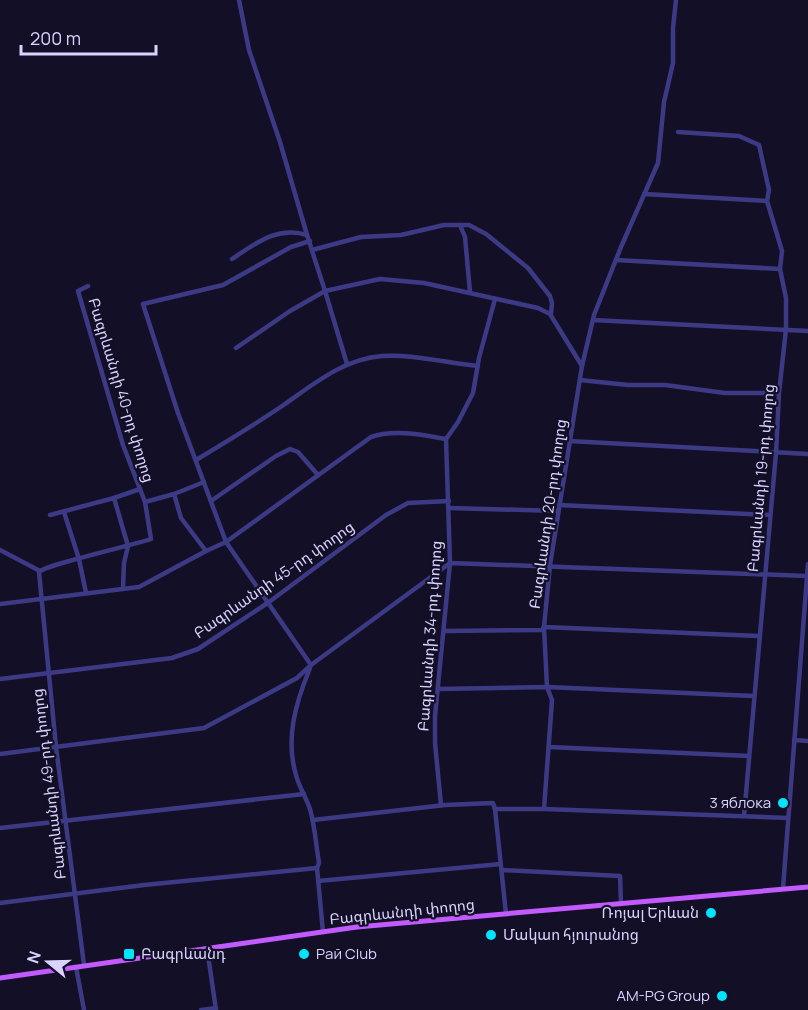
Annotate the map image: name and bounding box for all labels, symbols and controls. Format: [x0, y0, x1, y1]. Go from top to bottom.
scale bar [21, 18, 156, 56]
text: 200 m [30, 26, 81, 50]
street label: Բագրևանդի 40-րդ փողոց [83, 295, 160, 485]
street label: Բագրևանդի 19-րդ փողոց [742, 383, 779, 573]
street label: Բագրևանդի 20-րդ փողոց [524, 418, 571, 610]
street label: Բագրևանդի 45-րդ փողոց [189, 516, 358, 643]
street label: Բագրևանդի 34-րդ փողոց [412, 540, 447, 732]
street label: Բագրևանդի 49-րդ փողոց [26, 688, 71, 881]
place label: 3 яблока [709, 792, 771, 813]
marker: 3 яблока [776, 796, 790, 810]
street label: Բագրևանդի փողոց [328, 893, 476, 930]
place label: Ռոյալ Երևան [602, 902, 699, 923]
marker: Ռոյալ Երևան [704, 906, 718, 920]
place label: Մակաո հյուրանոց [503, 924, 639, 945]
marker: Մակաո հյուրանոց [484, 928, 498, 942]
north arrow [18, 932, 78, 992]
place label: Բագրևանդ [141, 943, 226, 964]
place label: Рай Club [316, 943, 377, 964]
marker: Բագրևանդ [122, 947, 136, 961]
marker: Рай Club [297, 947, 311, 961]
text: N [22, 948, 46, 966]
place label: AM-PG Group [616, 985, 710, 1006]
marker: AM-PG Group [715, 989, 729, 1003]

